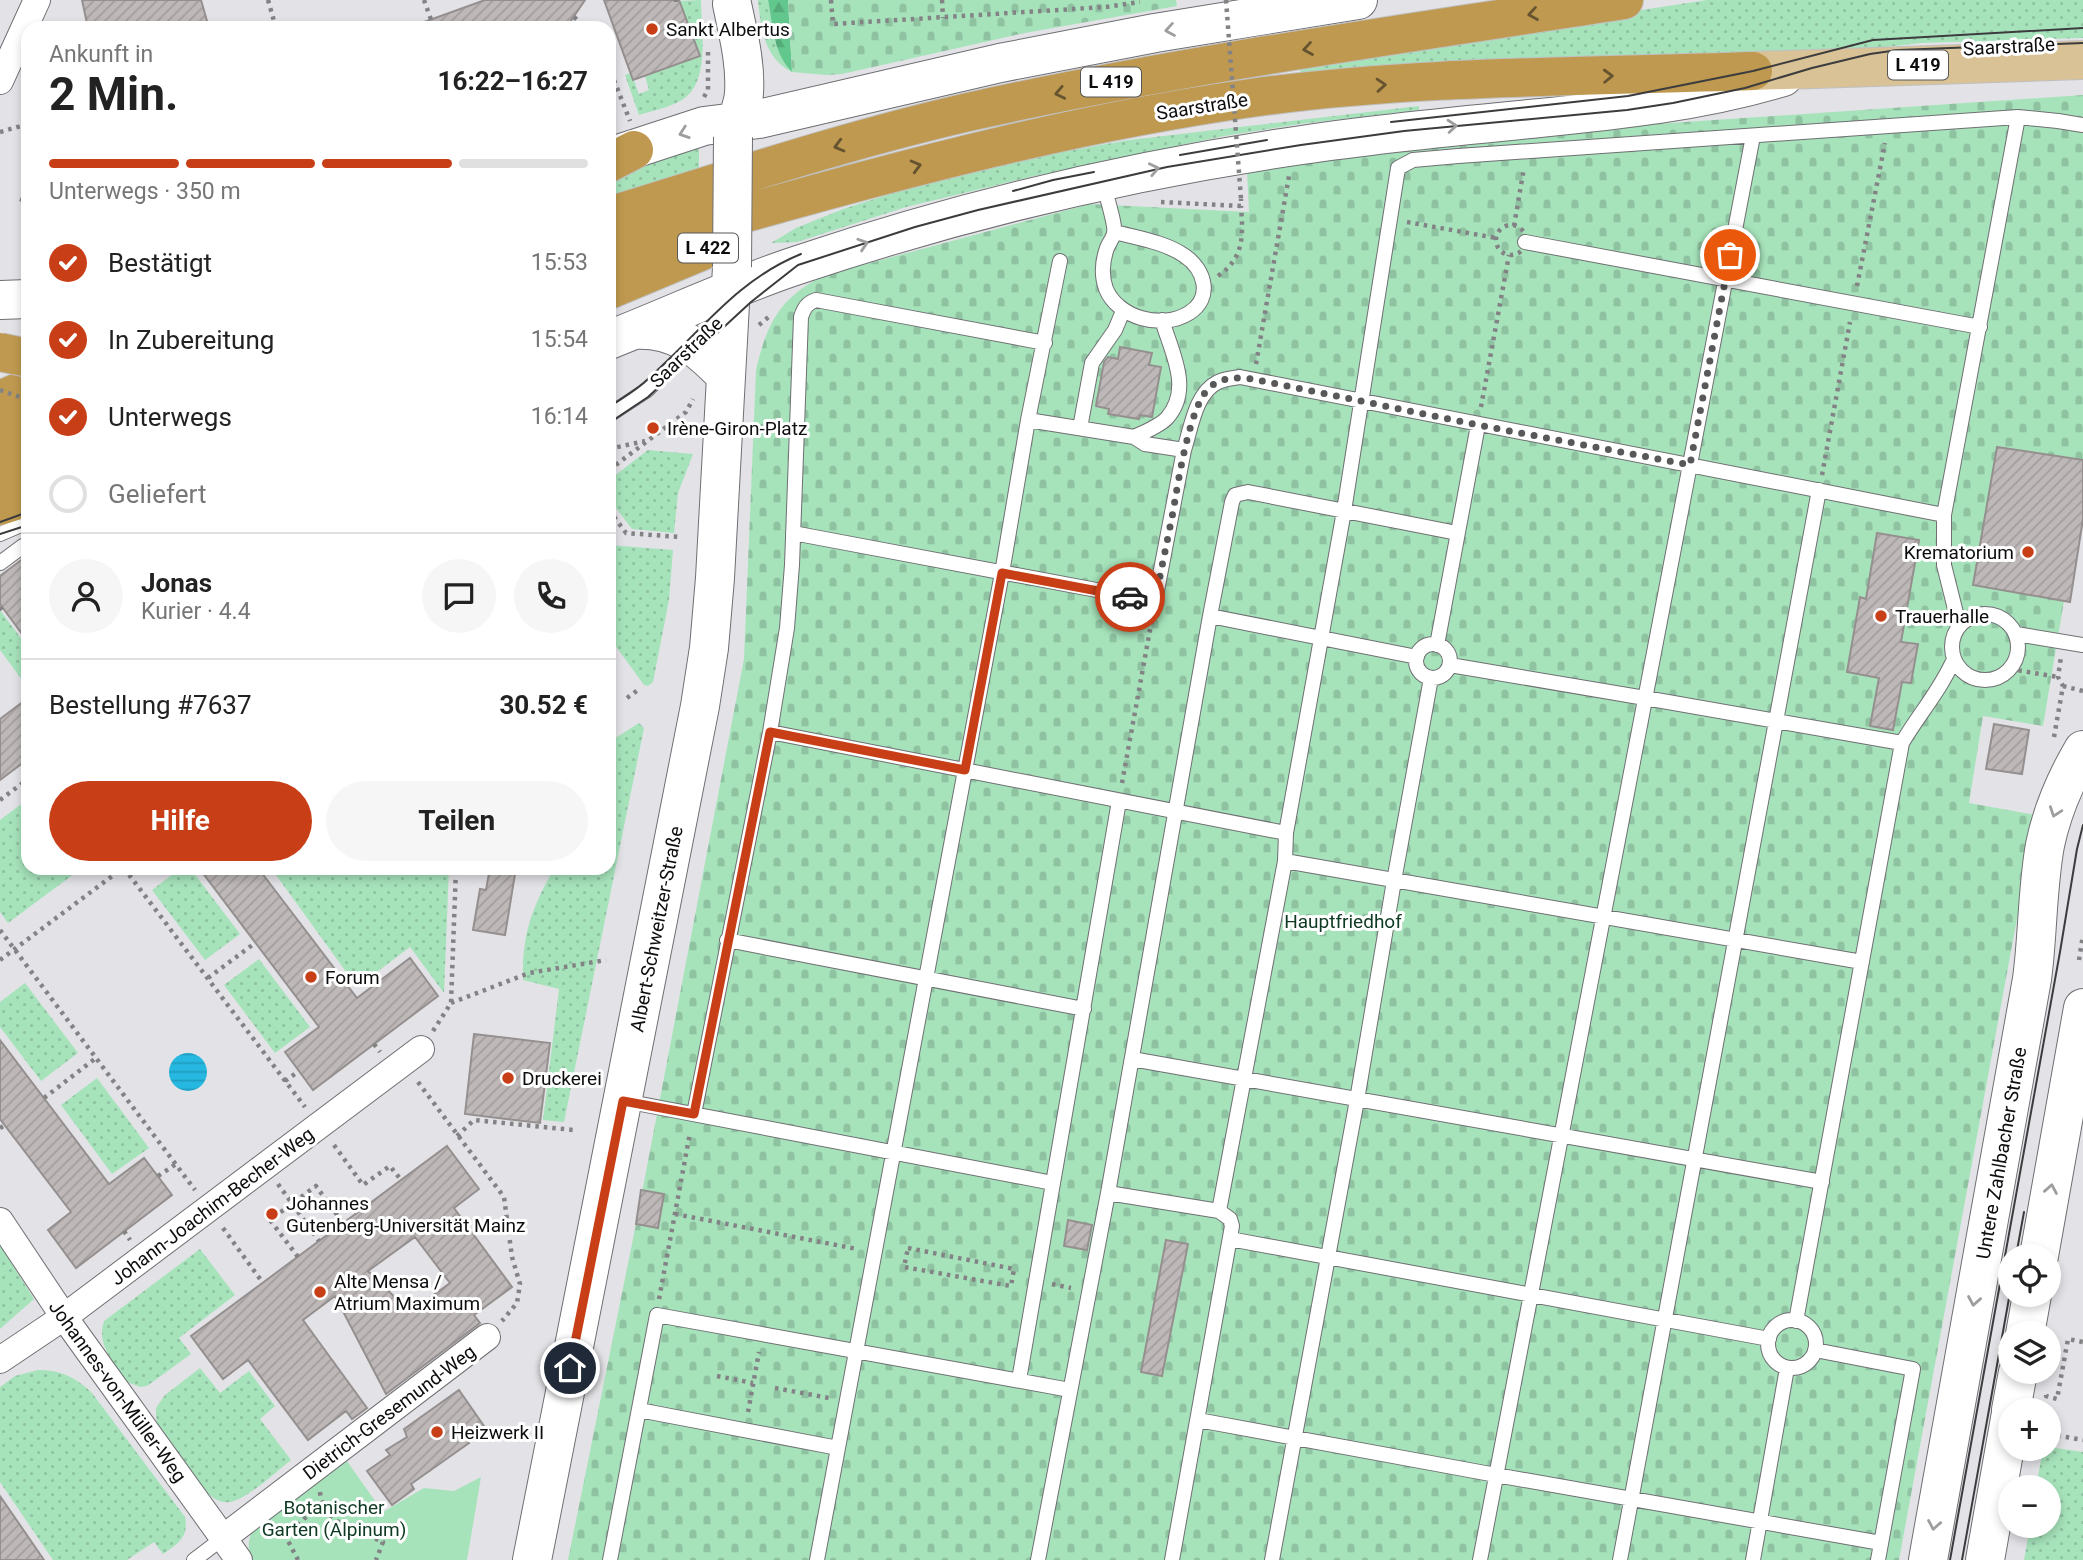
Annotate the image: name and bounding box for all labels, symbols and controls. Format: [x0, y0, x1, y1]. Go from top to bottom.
one-way arrow [1527, 6, 1538, 21]
place label: Sankt Albertus [666, 18, 790, 41]
marker: Sankt Albertus [644, 21, 660, 37]
one-way arrow [1164, 22, 1176, 37]
street label: Saarstraße [1962, 33, 2056, 60]
text: Ankunft in [49, 41, 153, 68]
one-way arrow [1302, 41, 1314, 56]
road number: L 419 [1888, 51, 1948, 80]
text: 16:22–16:27 [438, 66, 588, 96]
text: 2 Min. [49, 67, 178, 121]
road number: L 419 [1081, 68, 1141, 96]
one-way arrow [1603, 68, 1614, 83]
one-way arrow [1376, 78, 1387, 93]
one-way arrow [1054, 85, 1066, 99]
street label: Saarstraße [1155, 88, 1249, 125]
one-way arrow [1447, 119, 1458, 134]
one-way arrow [678, 125, 690, 139]
one-way arrow [833, 138, 845, 153]
one-way arrow [910, 160, 922, 174]
one-way arrow [1148, 163, 1160, 178]
text: Unterwegs · 350 m [49, 178, 241, 205]
pin [1700, 225, 1760, 285]
road number: L 422 [678, 234, 738, 262]
icon: bag [1711, 236, 1749, 274]
one-way arrow [856, 238, 868, 252]
icon: check [49, 244, 87, 282]
text: Bestätigt [108, 248, 212, 278]
text: 15:53 [531, 249, 588, 276]
street label: Saarstraße [645, 312, 727, 393]
icon: check [49, 321, 87, 359]
text: In Zubereitung [108, 325, 274, 355]
text: 15:54 [531, 326, 588, 353]
icon: check [49, 398, 87, 436]
text: Unterwegs [108, 402, 232, 432]
text: 16:14 [531, 403, 588, 430]
place label: Irène-Giron-Platz [667, 417, 807, 440]
marker: Irène-Giron-Platz [645, 420, 661, 436]
text: Geliefert [108, 479, 206, 509]
place label: Krematorium [1904, 541, 2014, 564]
marker: Krematorium [2020, 544, 2036, 560]
button: person [49, 559, 123, 633]
button: chat [422, 559, 496, 633]
button: phone [514, 559, 588, 633]
courier [1095, 562, 1165, 632]
text: Jonas [141, 568, 212, 598]
icon: car [1111, 578, 1149, 616]
text: Kurier · 4.4 [141, 598, 251, 625]
place label: Trauerhalle [1895, 605, 1989, 628]
marker: Trauerhalle [1873, 608, 1889, 624]
text: Bestellung #7637 [49, 690, 252, 720]
text: 30.52 € [499, 690, 588, 720]
button: Hilfe [49, 781, 312, 861]
button: Teilen [326, 781, 588, 861]
one-way arrow [2049, 805, 2063, 817]
street label: Albert-Schweitzer-Straße [625, 824, 688, 1034]
park label: Hauptfriedhof [1284, 910, 1402, 933]
place label: Forum [325, 966, 380, 989]
marker: Forum [303, 969, 319, 985]
street label: Untere Zahlbacher Straße [1972, 1045, 2031, 1261]
place label: Druckerei [522, 1067, 602, 1090]
marker: Druckerei [500, 1070, 516, 1086]
street label: Johann-Joachim-Becher-Weg [106, 1122, 318, 1290]
one-way arrow [2043, 1183, 2058, 1195]
place label: Johannes Gutenberg-Universität Mainz [286, 1192, 526, 1237]
marker: Johannes Gutenberg-Universität Mainz [264, 1206, 280, 1222]
map controls [1998, 1244, 2061, 1538]
button: locate [1998, 1244, 2061, 1307]
place label: Alte Mensa / Atrium Maximum [334, 1270, 480, 1315]
marker: Alte Mensa / Atrium Maximum [312, 1284, 328, 1300]
one-way arrow [1967, 1295, 1982, 1307]
street label: Johannes-von-Müller-Weg [44, 1296, 191, 1487]
button: layers [1998, 1321, 2061, 1384]
pin [540, 1338, 600, 1398]
street label: Dietrich-Gresemund-Weg [298, 1340, 480, 1485]
icon: home [551, 1349, 589, 1387]
button: + [1998, 1398, 2061, 1461]
place label: Heizwerk II [451, 1421, 544, 1444]
marker: Heizwerk II [429, 1424, 445, 1440]
button: − [1998, 1475, 2061, 1538]
park label: Botanischer Garten (Alpinum) [262, 1496, 406, 1541]
one-way arrow [1927, 1519, 1942, 1531]

